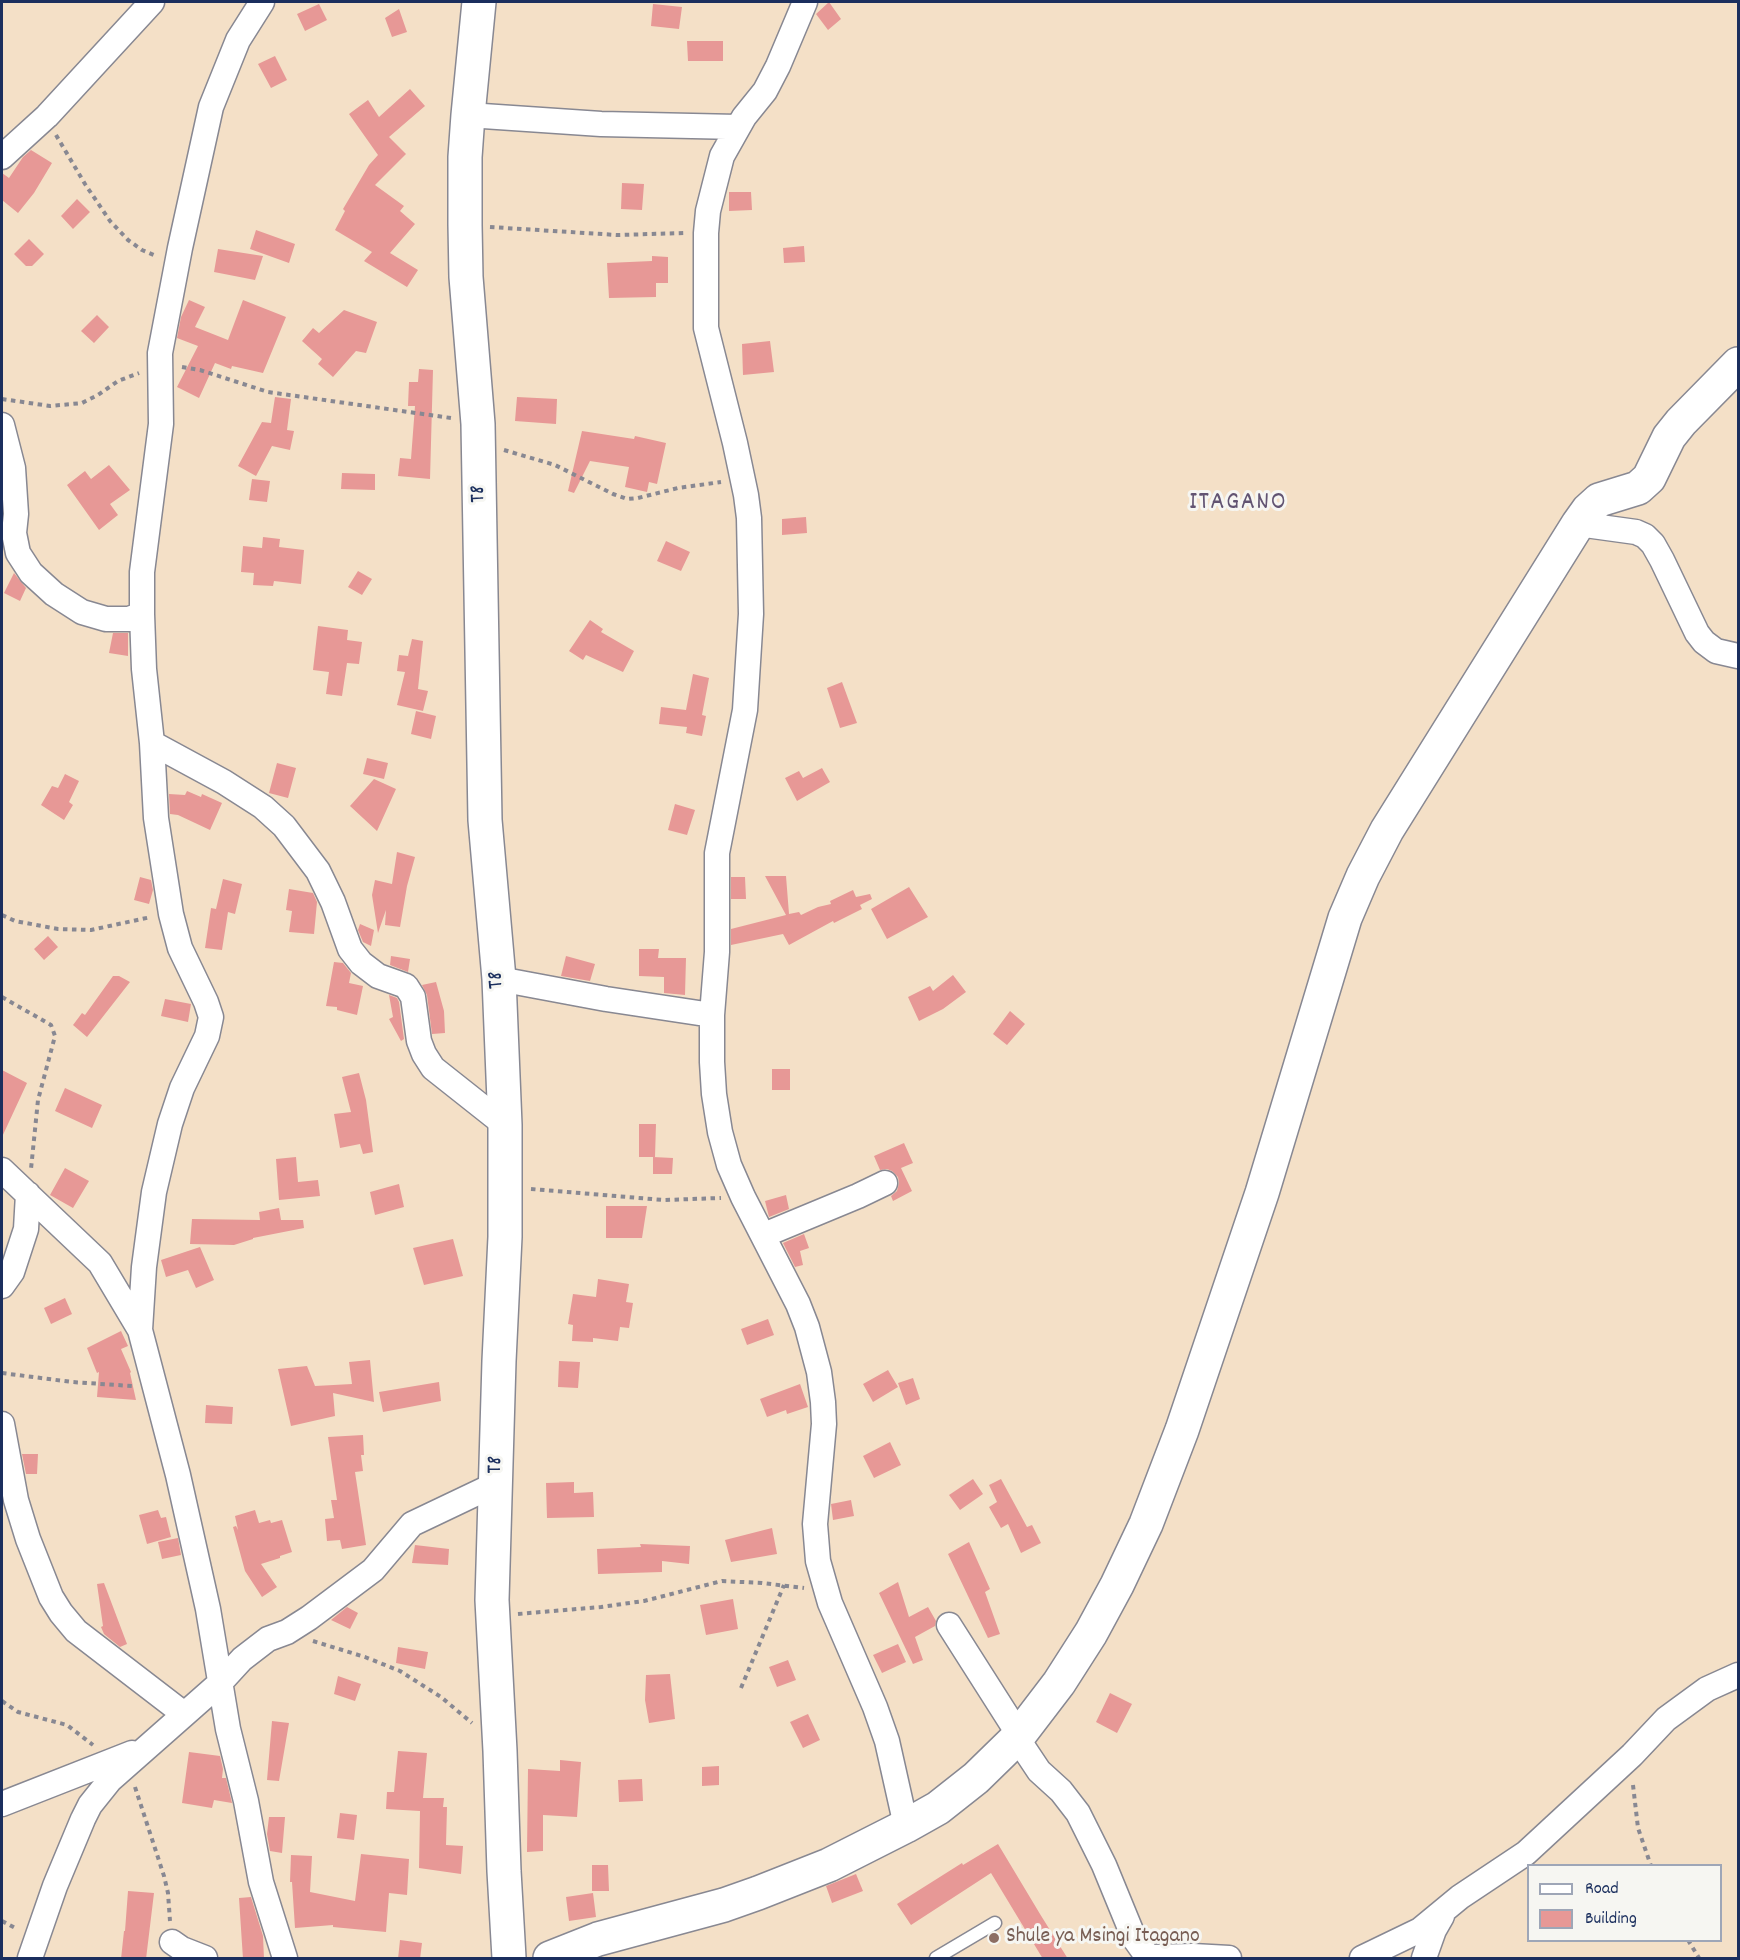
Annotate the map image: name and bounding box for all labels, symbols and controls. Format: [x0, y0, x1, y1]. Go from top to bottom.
street label: T8 [467, 485, 493, 503]
district label: ITAGANO [1189, 488, 1287, 520]
street label: T8 [484, 970, 512, 990]
street label: T8 [484, 1456, 510, 1474]
legend [1527, 1864, 1722, 1942]
text: Road [1585, 1877, 1619, 1902]
text: Building [1585, 1907, 1637, 1932]
place label: Shule ya Msingi Itagano [1006, 1925, 1200, 1951]
marker: Shule ya Msingi Itagano [987, 1931, 1001, 1945]

